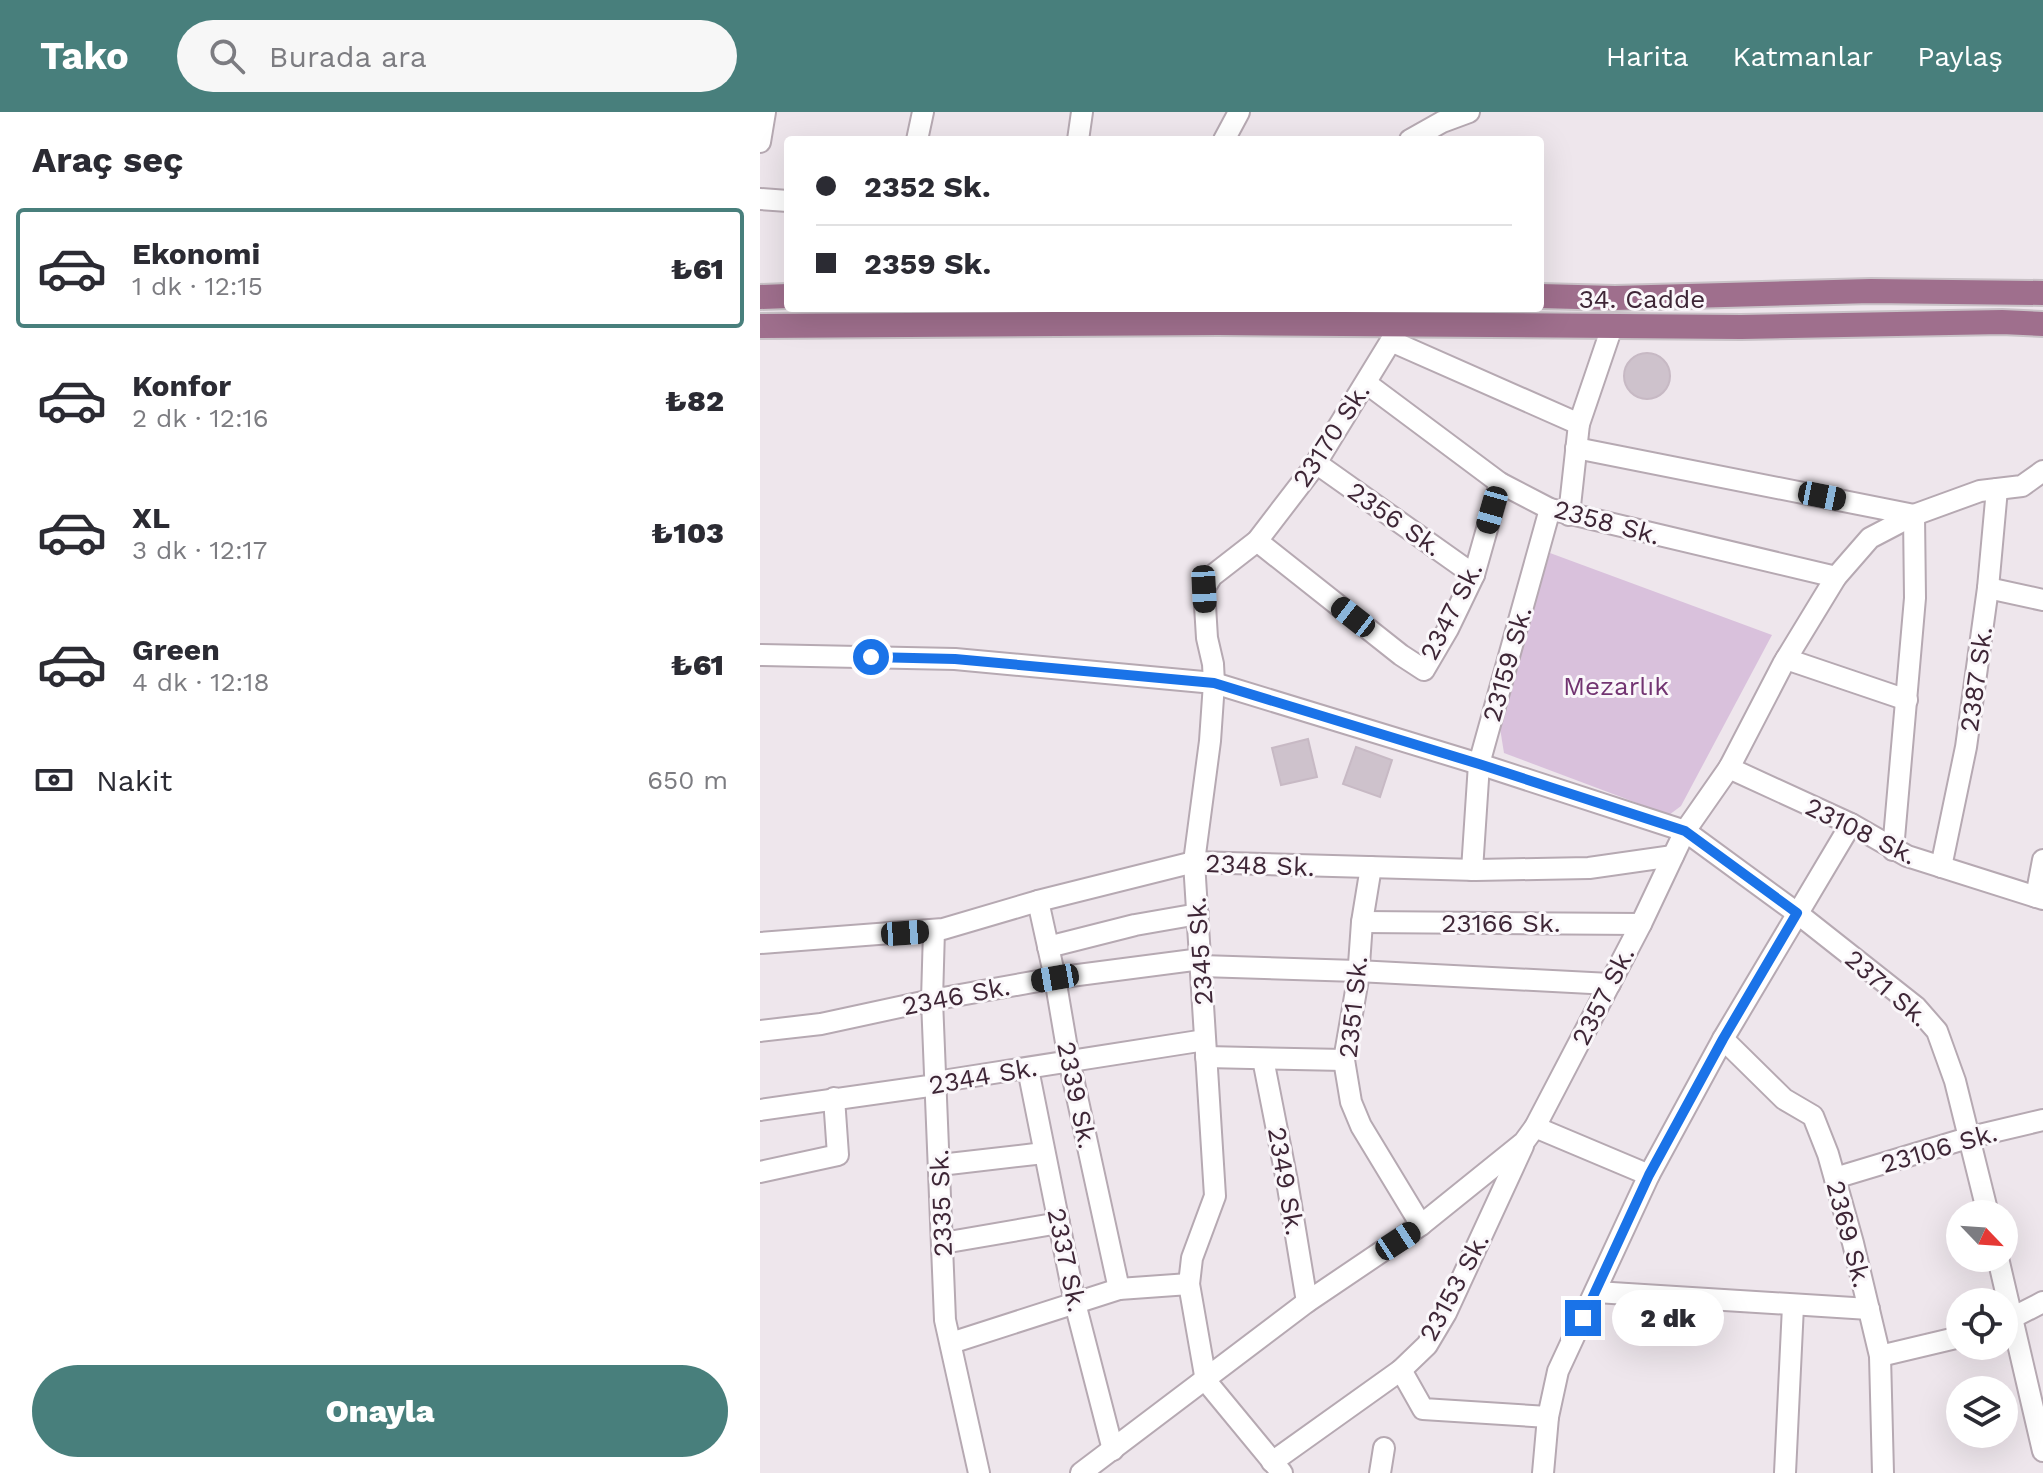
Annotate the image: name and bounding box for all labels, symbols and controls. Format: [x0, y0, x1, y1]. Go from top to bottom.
search box [177, 20, 737, 92]
text: Tako [40, 34, 129, 78]
icon: search [205, 34, 249, 78]
text: Burada ara [269, 39, 427, 74]
text: Harita [1606, 40, 1689, 73]
text: Katmanlar [1733, 40, 1873, 73]
text: Paylaş [1917, 40, 2003, 73]
text: Araç seç [32, 139, 183, 181]
text: 2352 Sk. [864, 169, 991, 204]
icon: car [36, 232, 108, 304]
text: Ekonomi [132, 236, 260, 271]
text: 2359 Sk. [864, 246, 991, 281]
text: ₺61 [671, 251, 724, 286]
text: 1 dk · 12:15 [132, 271, 263, 301]
street label: 34. Cadde [1579, 284, 1705, 314]
icon: car [36, 364, 108, 436]
text: Konfor [132, 368, 231, 403]
street label: 23170 Sk. [1286, 377, 1376, 493]
text: ₺82 [665, 383, 724, 418]
text: 2 dk · 12:16 [132, 403, 269, 433]
street label: 2356 Sk. [1342, 476, 1448, 562]
car [1796, 480, 1848, 512]
car [1474, 484, 1510, 536]
street label: 2358 Sk. [1551, 493, 1663, 551]
icon: car [36, 496, 108, 568]
text: XL [132, 500, 170, 535]
text: ₺103 [651, 515, 724, 550]
text: 3 dk · 12:17 [132, 535, 267, 565]
street label: 2347 Sk. [1414, 557, 1488, 665]
car [1191, 564, 1217, 614]
car [1327, 593, 1379, 641]
street label: 23159 Sk. [1476, 603, 1538, 725]
street label: 2387 Sk. [1954, 624, 1998, 734]
icon: car [36, 628, 108, 700]
text: Green [132, 632, 220, 667]
route start [853, 639, 889, 675]
text: ₺61 [671, 647, 724, 682]
text: 4 dk · 12:18 [132, 667, 269, 697]
park label: Mezarlık [1563, 671, 1669, 701]
icon: cash [32, 758, 76, 802]
text: Nakit [96, 763, 172, 798]
text: 650 m [647, 765, 728, 795]
street label: 23108 Sk. [1801, 791, 1921, 871]
street label: 2348 Sk. [1205, 848, 1315, 882]
street label: 2345 Sk. [1181, 896, 1219, 1006]
street label: 23166 Sk. [1441, 908, 1561, 938]
car [880, 919, 930, 947]
street label: 2357 Sk. [1565, 942, 1641, 1050]
street label: 2371 Sk. [1839, 943, 1935, 1033]
street label: 2351 Sk. [1333, 954, 1373, 1060]
car [1029, 962, 1081, 994]
street label: 2346 Sk. [900, 971, 1012, 1021]
street label: 2339 Sk. [1051, 1039, 1103, 1151]
street label: 2344 Sk. [927, 1052, 1039, 1100]
street label: 23106 Sk. [1877, 1117, 2001, 1179]
street label: 2349 Sk. [1262, 1125, 1310, 1237]
street label: 2335 Sk. [924, 1149, 958, 1257]
street label: 2369 Sk. [1820, 1177, 1878, 1291]
north arrow [1946, 1200, 2018, 1272]
map controls [1946, 1200, 2018, 1448]
street label: 2337 Sk. [1041, 1205, 1093, 1315]
car [1371, 1218, 1425, 1264]
street label: 23153 Sk. [1413, 1228, 1495, 1346]
button: locate [1946, 1288, 2018, 1360]
callout: 2 dk [1611, 1290, 1723, 1346]
route end [1565, 1300, 1601, 1336]
text: 2 dk [1640, 1303, 1696, 1333]
button: Onayla [32, 1365, 728, 1457]
button: layers [1946, 1376, 2018, 1448]

